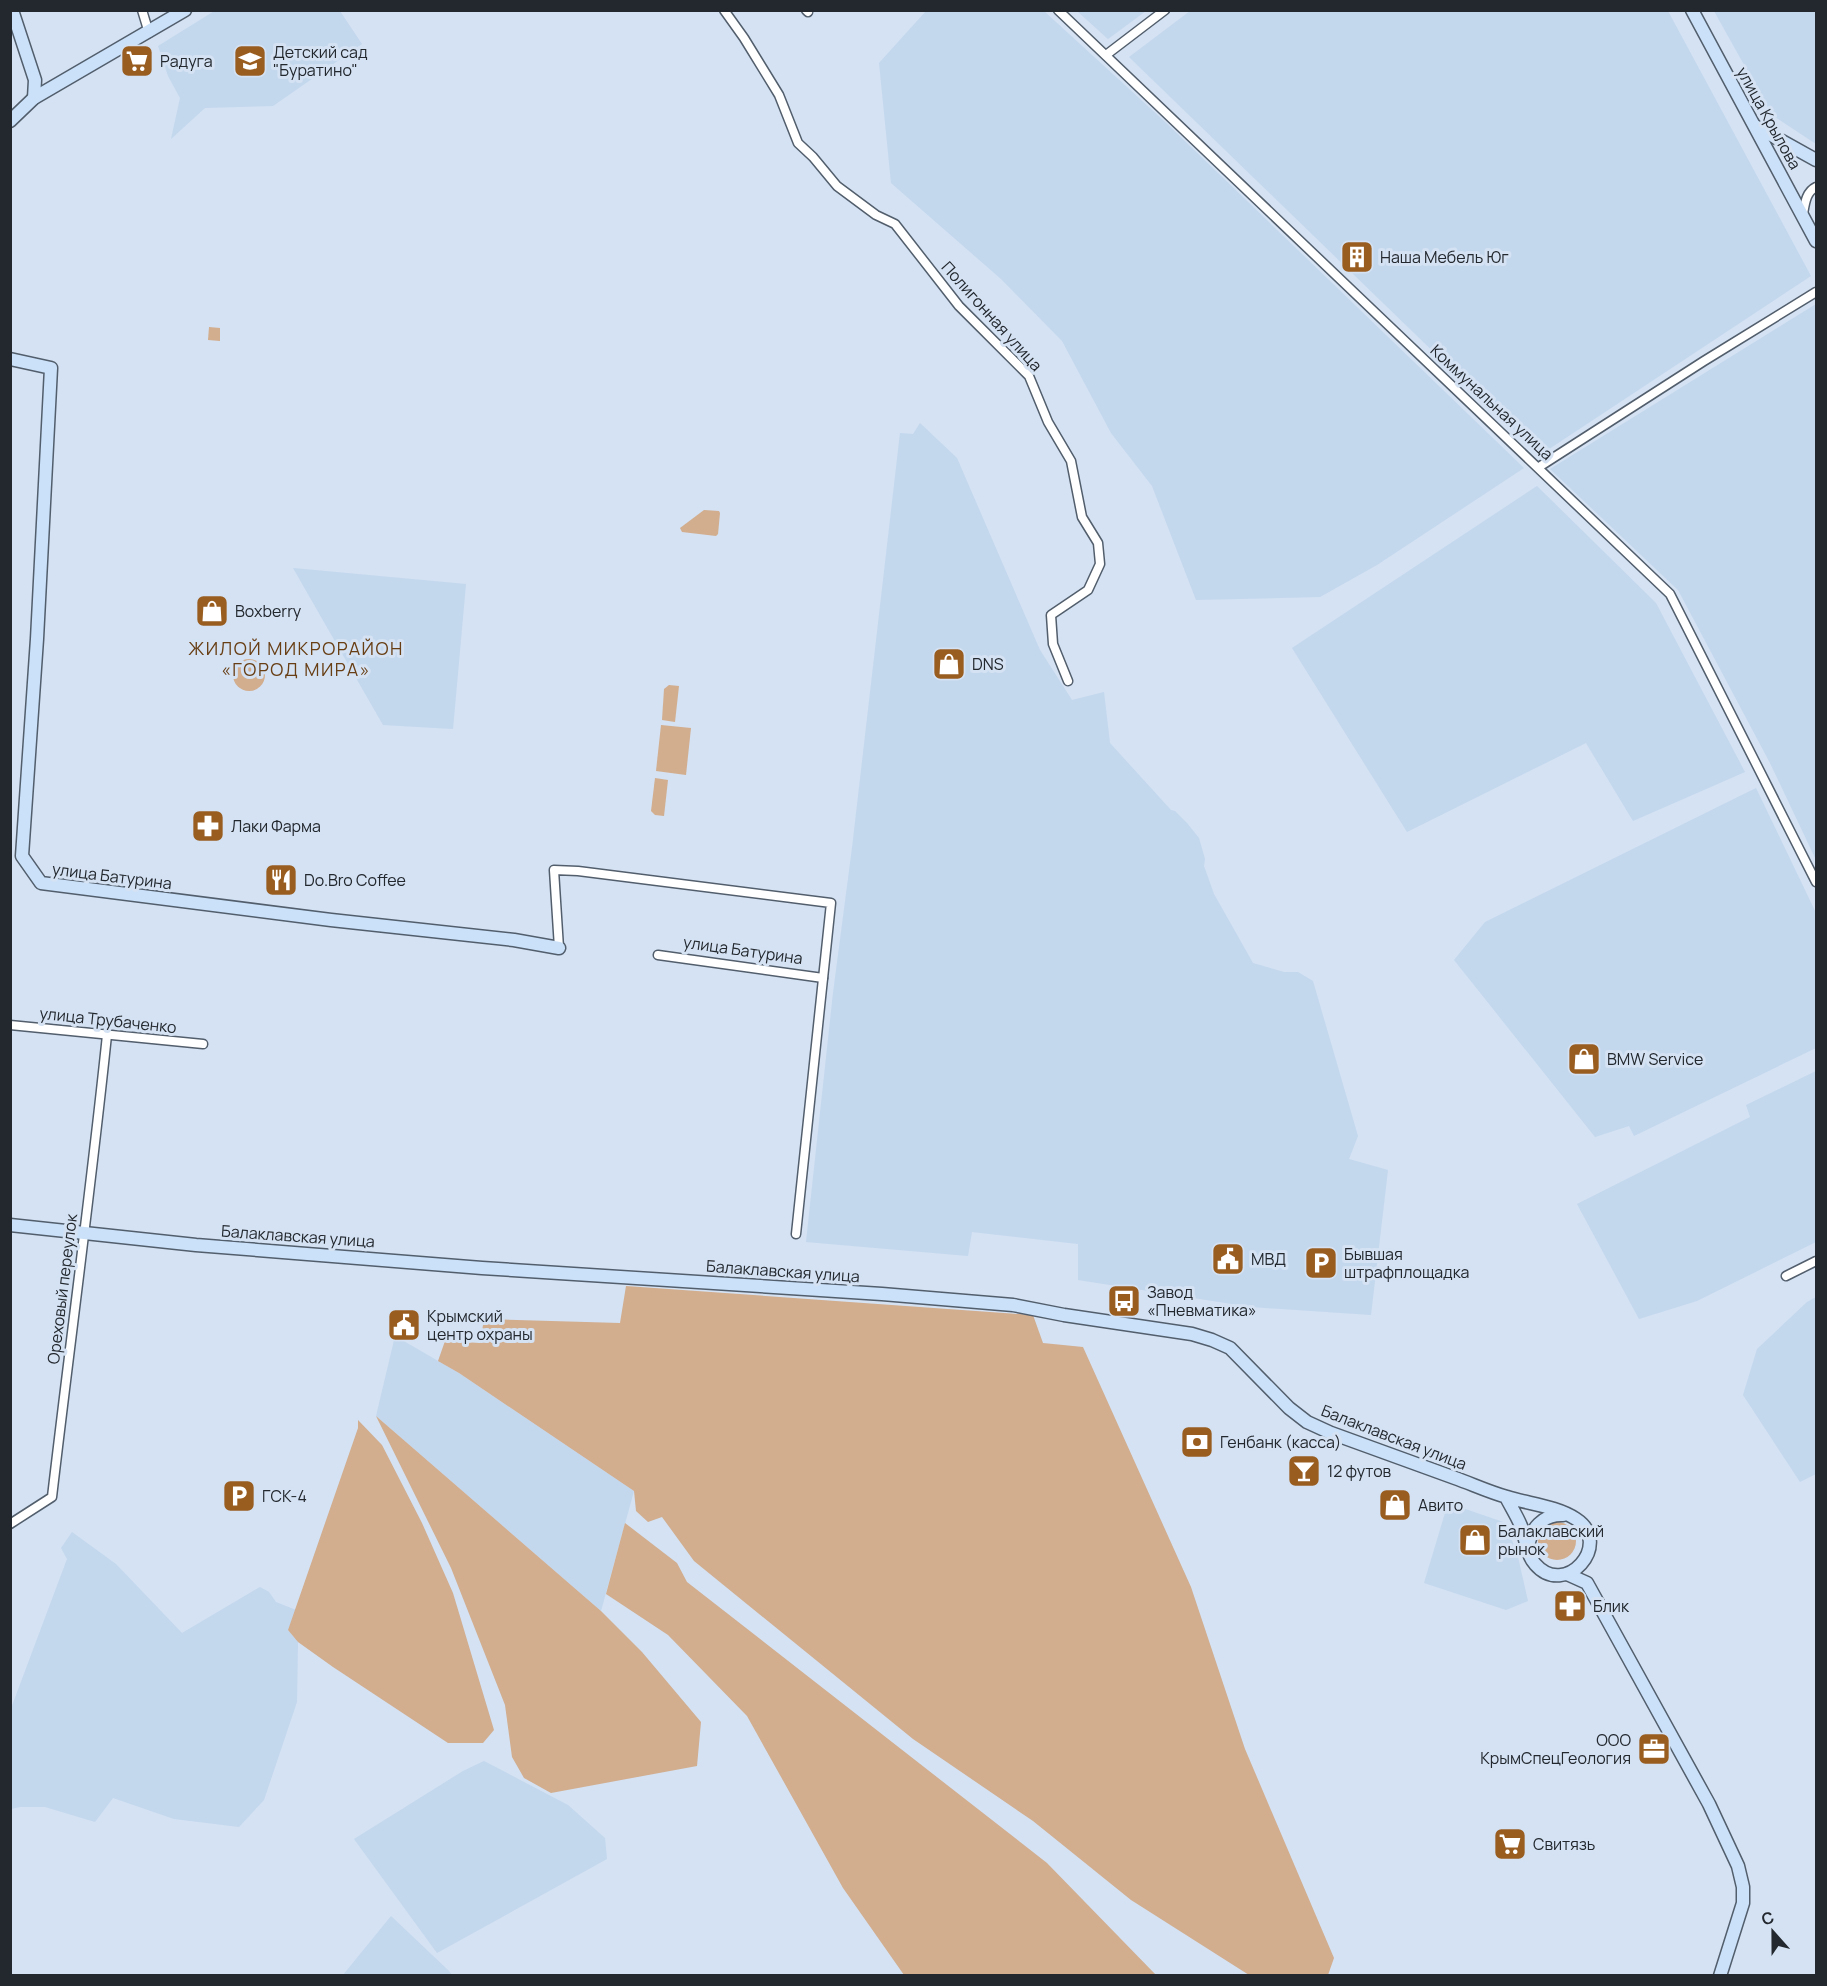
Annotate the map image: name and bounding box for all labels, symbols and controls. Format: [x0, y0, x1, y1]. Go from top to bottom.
place label: Детский сад "Буратино" [273, 41, 368, 81]
supermarket icon: Радуга [119, 43, 155, 79]
school or university icon: Детский сад "Буратино" [232, 43, 268, 79]
place label: Радуга [160, 50, 213, 72]
street label: улица Крылова [1732, 63, 1806, 173]
building icon: Наша Мебель Юг [1339, 239, 1375, 275]
place label: Наша Мебель Юг [1380, 246, 1509, 268]
street label: Полигонная улица [937, 256, 1047, 376]
street label: Коммунальная улица [1426, 339, 1558, 465]
shop icon: Boxberry [194, 593, 230, 629]
place label: Boxberry [235, 600, 302, 622]
district label: ЖИЛОЙ МИКРОРАЙОН «ГОРОД МИРА» [188, 636, 404, 681]
shop icon: DNS [931, 646, 967, 682]
place label: DNS [972, 653, 1004, 675]
pharmacy icon: Лаки Фарма [190, 808, 226, 844]
place label: Лаки Фарма [231, 815, 321, 837]
street label: улица Батурина [51, 858, 173, 894]
restaurant icon: Do.Bro Coffee [263, 862, 299, 898]
place label: Do.Bro Coffee [304, 869, 406, 891]
street label: улица Батурина [682, 931, 804, 969]
street label: улица Трубаченко [38, 1002, 178, 1038]
shop icon: BMW Service [1566, 1041, 1602, 1077]
place label: BMW Service [1607, 1048, 1703, 1070]
street label: Ореховый переулок [42, 1212, 82, 1365]
street label: Балаклавская улица [220, 1220, 376, 1252]
public building icon: МВД [1210, 1241, 1246, 1277]
place label: Бывшая штрафплощадка [1344, 1243, 1470, 1283]
parking icon: Бывшая штрафплощадка [1303, 1245, 1339, 1281]
place label: МВД [1251, 1248, 1286, 1270]
street label: Балаклавская улица [705, 1255, 861, 1287]
place label: Завод «Пневматика» [1147, 1281, 1257, 1321]
bus stop icon: Завод «Пневматика» [1106, 1283, 1142, 1319]
place label: Крымский центр охраны [427, 1305, 533, 1345]
public building icon: Крымский центр охраны [386, 1307, 422, 1343]
street label: Балаклавская улица [1318, 1399, 1470, 1475]
bank icon: Генбанк (касса) [1179, 1424, 1215, 1460]
place label: Генбанк (касса) [1220, 1431, 1341, 1453]
bar icon: 12 футов [1286, 1453, 1322, 1489]
place label: 12 футов [1327, 1460, 1392, 1482]
parking icon: ГСК-4 [221, 1478, 257, 1514]
place label: ГСК-4 [262, 1485, 307, 1507]
shop icon: Авито [1377, 1487, 1413, 1523]
place label: Авито [1418, 1494, 1463, 1516]
place label: Балаклавский рынок [1498, 1520, 1604, 1560]
shop icon: Балаклавский рынок [1457, 1522, 1493, 1558]
pharmacy icon: Блик [1552, 1588, 1588, 1624]
place label: Блик [1593, 1595, 1630, 1617]
place label: ООО КрымСпецГеология [1480, 1729, 1631, 1769]
office icon: ООО КрымСпецГеология [1636, 1731, 1672, 1767]
supermarket icon: Свитязь [1492, 1826, 1528, 1862]
place label: Свитязь [1533, 1833, 1595, 1855]
north arrow [1743, 1902, 1803, 1962]
text: С [1758, 1906, 1777, 1930]

